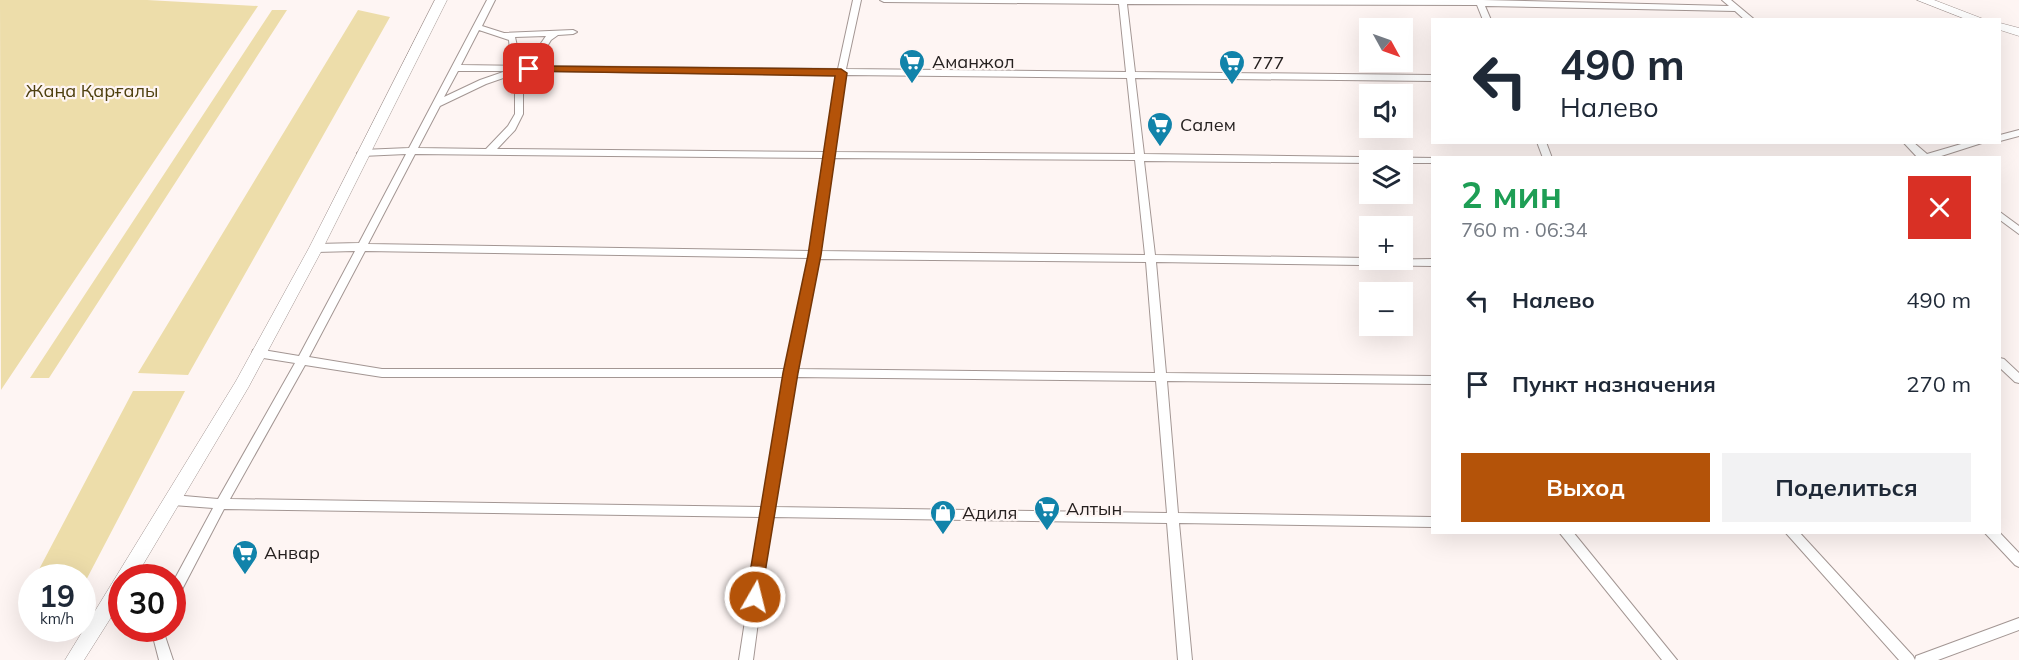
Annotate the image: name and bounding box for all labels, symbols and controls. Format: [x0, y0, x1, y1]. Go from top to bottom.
north arrow [1359, 18, 1413, 72]
map controls [1359, 18, 1413, 336]
text: 490 m [1560, 38, 1685, 91]
icon: left [1461, 42, 1539, 120]
pin [503, 43, 554, 94]
supermarket icon: Аманжол [897, 47, 927, 85]
supermarket icon: 777 [1217, 48, 1247, 86]
place label: Аманжол [932, 50, 1014, 73]
place label: 777 [1252, 51, 1284, 74]
icon: arrive [512, 52, 545, 85]
park label: Жаңа Қарғалы [25, 79, 159, 102]
button: sound [1359, 84, 1413, 138]
text: Налево [1560, 90, 1659, 124]
supermarket icon: Салем [1145, 110, 1175, 148]
place label: Салем [1180, 113, 1236, 136]
button: layers [1359, 150, 1413, 204]
text: 2 мин [1461, 172, 1562, 217]
button: close [1908, 176, 1971, 239]
button: + [1359, 216, 1413, 270]
text: 760 m · 06:34 [1461, 217, 1587, 242]
button: − [1359, 282, 1413, 336]
icon: left [1461, 284, 1494, 317]
text: Налево [1512, 286, 1595, 314]
text: 490 m [1906, 286, 1971, 314]
icon: arrive [1461, 368, 1494, 401]
text: Пункт назначения [1512, 370, 1716, 398]
text: 270 m [1906, 370, 1971, 398]
button: Выход [1461, 453, 1710, 522]
button: Поделиться [1722, 453, 1971, 522]
supermarket icon: Алтын [1032, 494, 1062, 532]
place label: Алтын [1066, 497, 1122, 520]
shop icon: Адиля [928, 498, 958, 536]
place label: Адиля [962, 501, 1017, 524]
supermarket icon: Анвар [230, 538, 260, 576]
place label: Анвар [264, 541, 320, 564]
speed limit sign: 30 [108, 564, 186, 642]
position arrow [723, 565, 787, 629]
text: 19 [39, 577, 75, 615]
text: km/h [40, 609, 74, 628]

